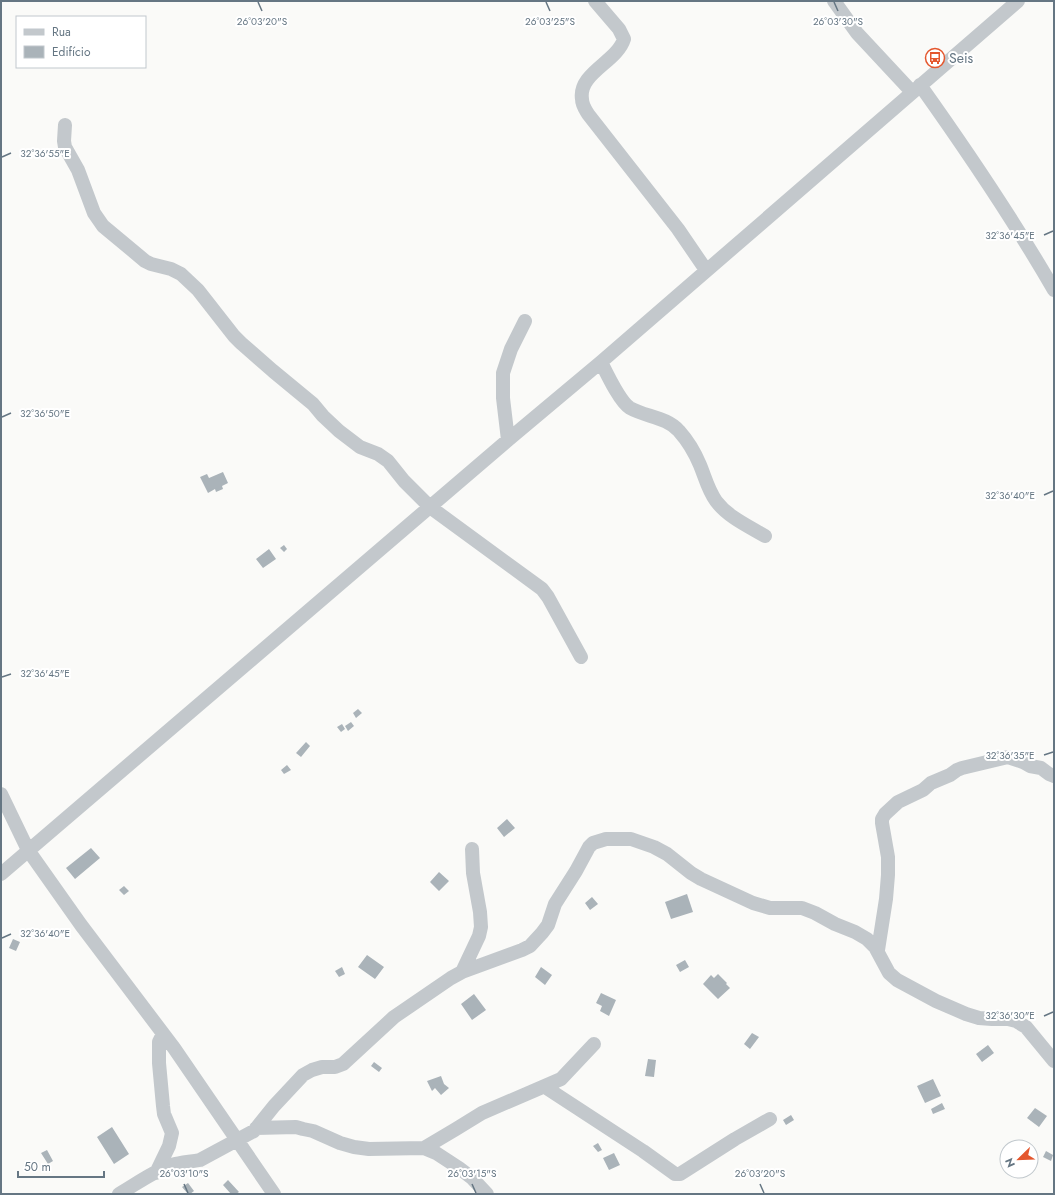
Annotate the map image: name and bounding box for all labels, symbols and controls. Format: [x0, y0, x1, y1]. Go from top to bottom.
text: 26°03'20"S [237, 14, 288, 29]
text: 26°03'25"S [525, 14, 576, 29]
text: 26°03'30"S [813, 14, 864, 29]
legend [16, 16, 146, 68]
text: Rua [52, 23, 71, 41]
text: Edifício [52, 43, 91, 61]
bus stop icon: Seis [924, 47, 946, 69]
place label: Seis [949, 48, 974, 68]
text: 32°36'55"E [20, 146, 70, 161]
text: 32°36'45"E [985, 228, 1035, 243]
text: 32°36'50"E [20, 406, 70, 421]
text: 32°36'40"E [985, 488, 1035, 503]
text: 32°36'45"E [20, 666, 70, 681]
text: 32°36'35"E [985, 748, 1035, 763]
text: 32°36'40"E [20, 926, 70, 941]
text: 32°36'30"E [985, 1008, 1035, 1023]
north arrow [999, 1139, 1039, 1179]
scale bar [18, 1153, 104, 1179]
text: N [1001, 1156, 1019, 1170]
text: 50 m [24, 1158, 51, 1176]
text: 26°03'10"S [159, 1166, 209, 1181]
text: 26°03'15"S [448, 1166, 497, 1181]
text: 26°03'20"S [735, 1166, 786, 1181]

